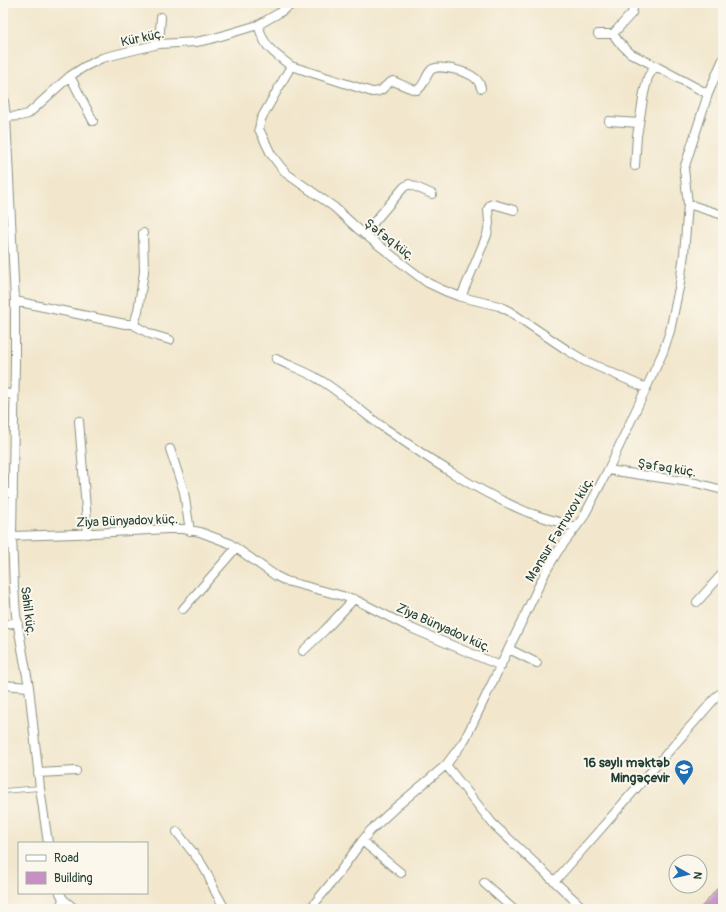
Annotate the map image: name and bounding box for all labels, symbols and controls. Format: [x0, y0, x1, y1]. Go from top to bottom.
street label: Kür küç. [119, 26, 165, 50]
street label: Şəfəq küç. [361, 215, 418, 264]
street label: Şəfəq küç. [636, 455, 697, 481]
street label: Mənsur Fərruxov küç. [522, 474, 597, 585]
street label: Ziya Bünyadov küç. [76, 511, 178, 531]
street label: Sahil küç. [17, 585, 39, 637]
street label: Ziya Bünyadov küç. [394, 600, 493, 656]
place label: 16 saylı məktəb Mingəçevir [584, 755, 671, 786]
school or university icon: 16 saylı məktəb Mingəçevir [673, 758, 695, 786]
legend [18, 842, 148, 894]
text: Road [54, 851, 79, 866]
north arrow [668, 854, 708, 894]
text: Building [54, 871, 93, 886]
text: N [690, 871, 704, 880]

